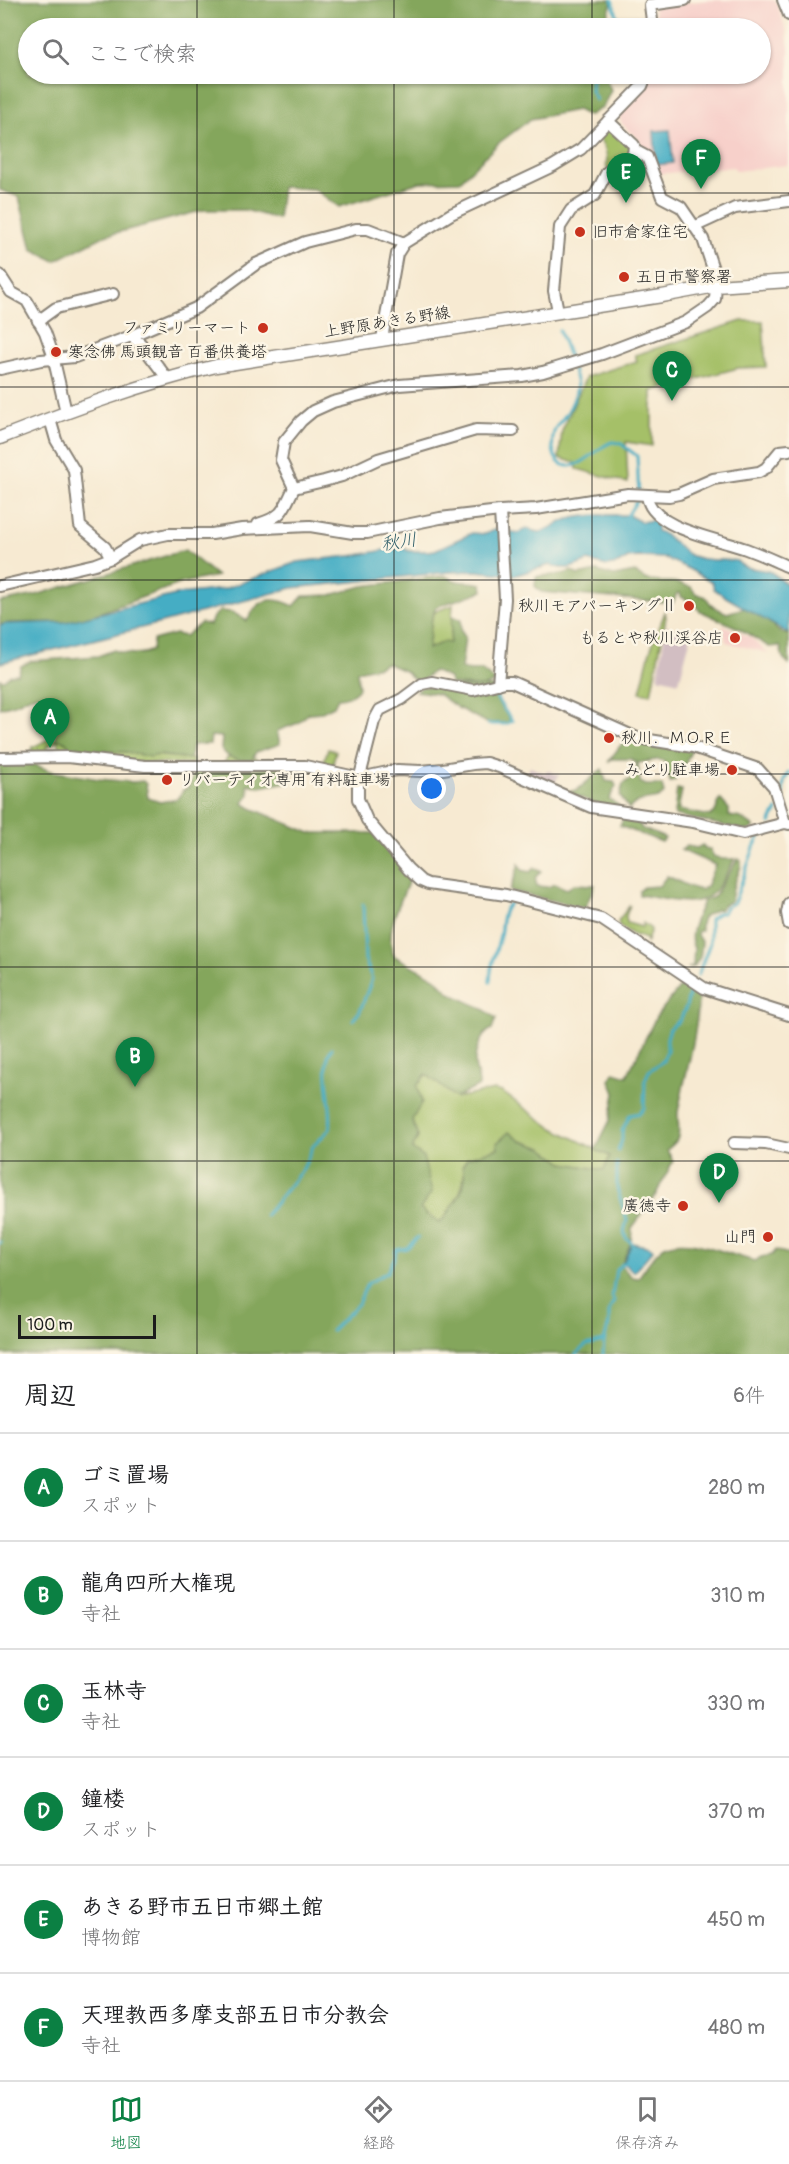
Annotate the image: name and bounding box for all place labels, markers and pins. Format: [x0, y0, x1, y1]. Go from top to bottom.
pin: F [682, 140, 720, 189]
pin: E [606, 154, 646, 203]
place label: 旧市倉家住宅 [592, 222, 688, 242]
marker: 旧市倉家住宅 [573, 225, 587, 239]
place label: 五日市警察署 [636, 267, 732, 287]
marker: 五日市警察署 [617, 270, 631, 284]
place label: ファミリーマート [123, 318, 251, 338]
marker: ファミリーマート [256, 321, 270, 335]
place label: 寒念佛 馬頭観音 百番供養塔 [68, 342, 267, 362]
marker: 寒念佛 馬頭観音 百番供養塔 [49, 345, 63, 359]
pin: C [652, 352, 692, 401]
place label: 秋川モアパーキングⅡ [518, 596, 677, 616]
marker: 秋川モアパーキングⅡ [682, 599, 696, 613]
place label: もるとや秋川渓谷店 [579, 628, 723, 648]
marker: もるとや秋川渓谷店 [728, 631, 742, 645]
pin: A [31, 698, 70, 748]
place label: 秋川．ＭＯＲＥ [621, 728, 733, 748]
marker: 秋川．ＭＯＲＥ [602, 731, 616, 745]
place label: みどり駐車場 [624, 760, 720, 780]
marker: みどり駐車場 [725, 763, 739, 777]
place label: リバーティオ専用 有料駐車場 [179, 770, 390, 790]
marker: リバーティオ専用 有料駐車場 [160, 773, 174, 787]
pin: B [116, 1038, 154, 1087]
pin: D [700, 1154, 738, 1203]
place label: 廣徳寺 [623, 1196, 671, 1216]
marker: 廣徳寺 [676, 1199, 690, 1213]
place label: 山門 [724, 1227, 756, 1247]
marker: 山門 [761, 1230, 775, 1244]

